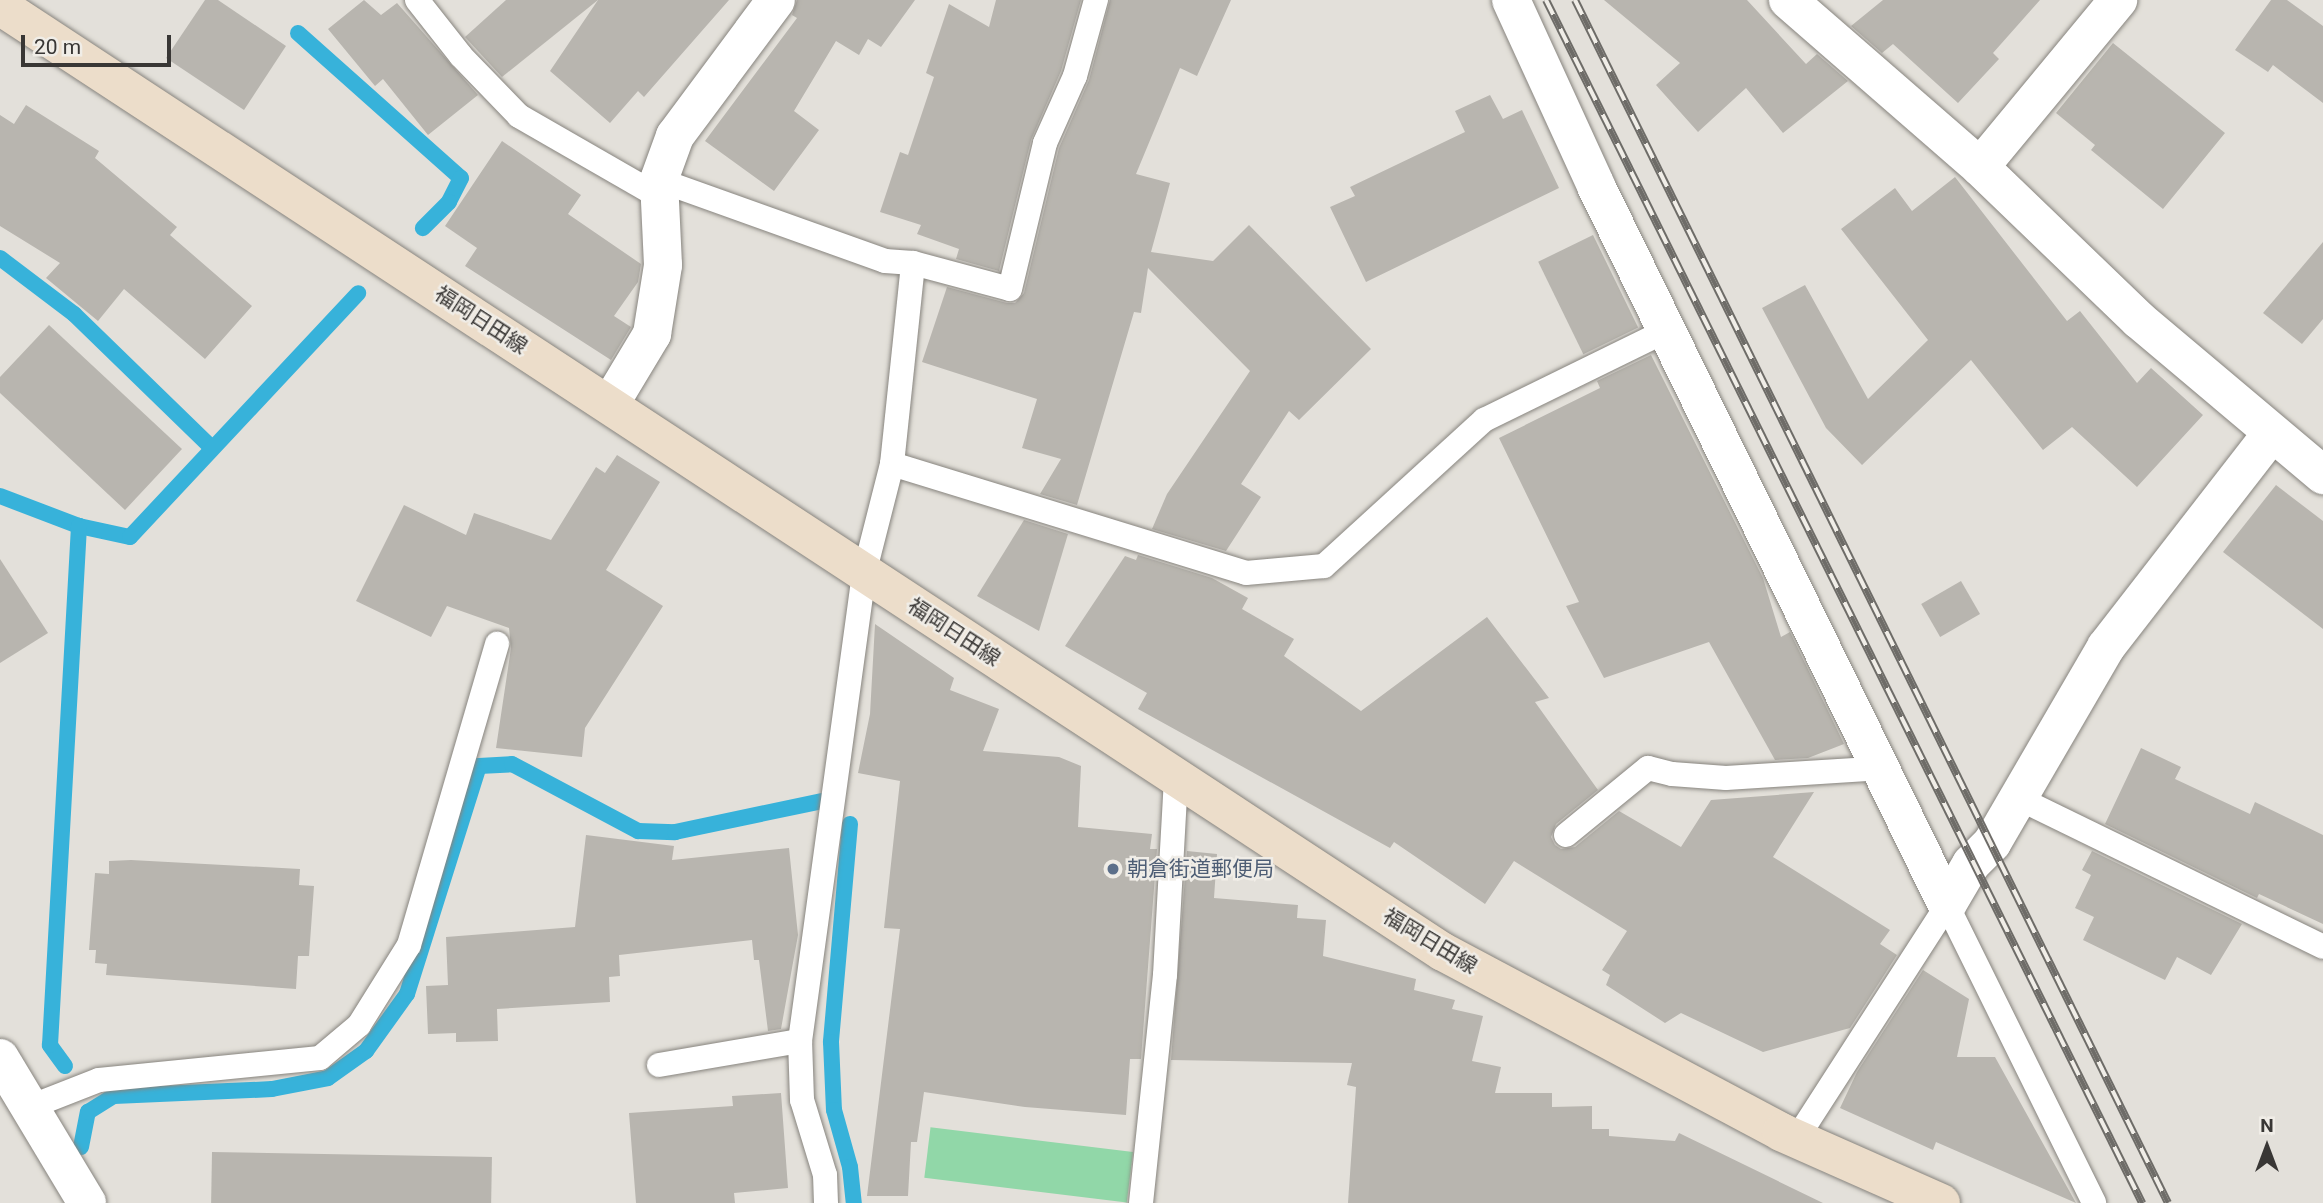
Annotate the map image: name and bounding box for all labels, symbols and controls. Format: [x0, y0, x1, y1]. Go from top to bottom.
scale bar [24, 21, 175, 65]
text: 20 m [34, 35, 81, 59]
street label: 福岡日田線 [430, 281, 532, 359]
street label: 福岡日田線 [903, 593, 1005, 671]
place label: 朝倉街道郵便局 [1127, 856, 1274, 882]
marker: 朝倉街道郵便局 [1105, 861, 1121, 877]
street label: 福岡日田線 [1379, 903, 1481, 979]
north arrow [2232, 1112, 2302, 1182]
text: N [2260, 1114, 2274, 1137]

